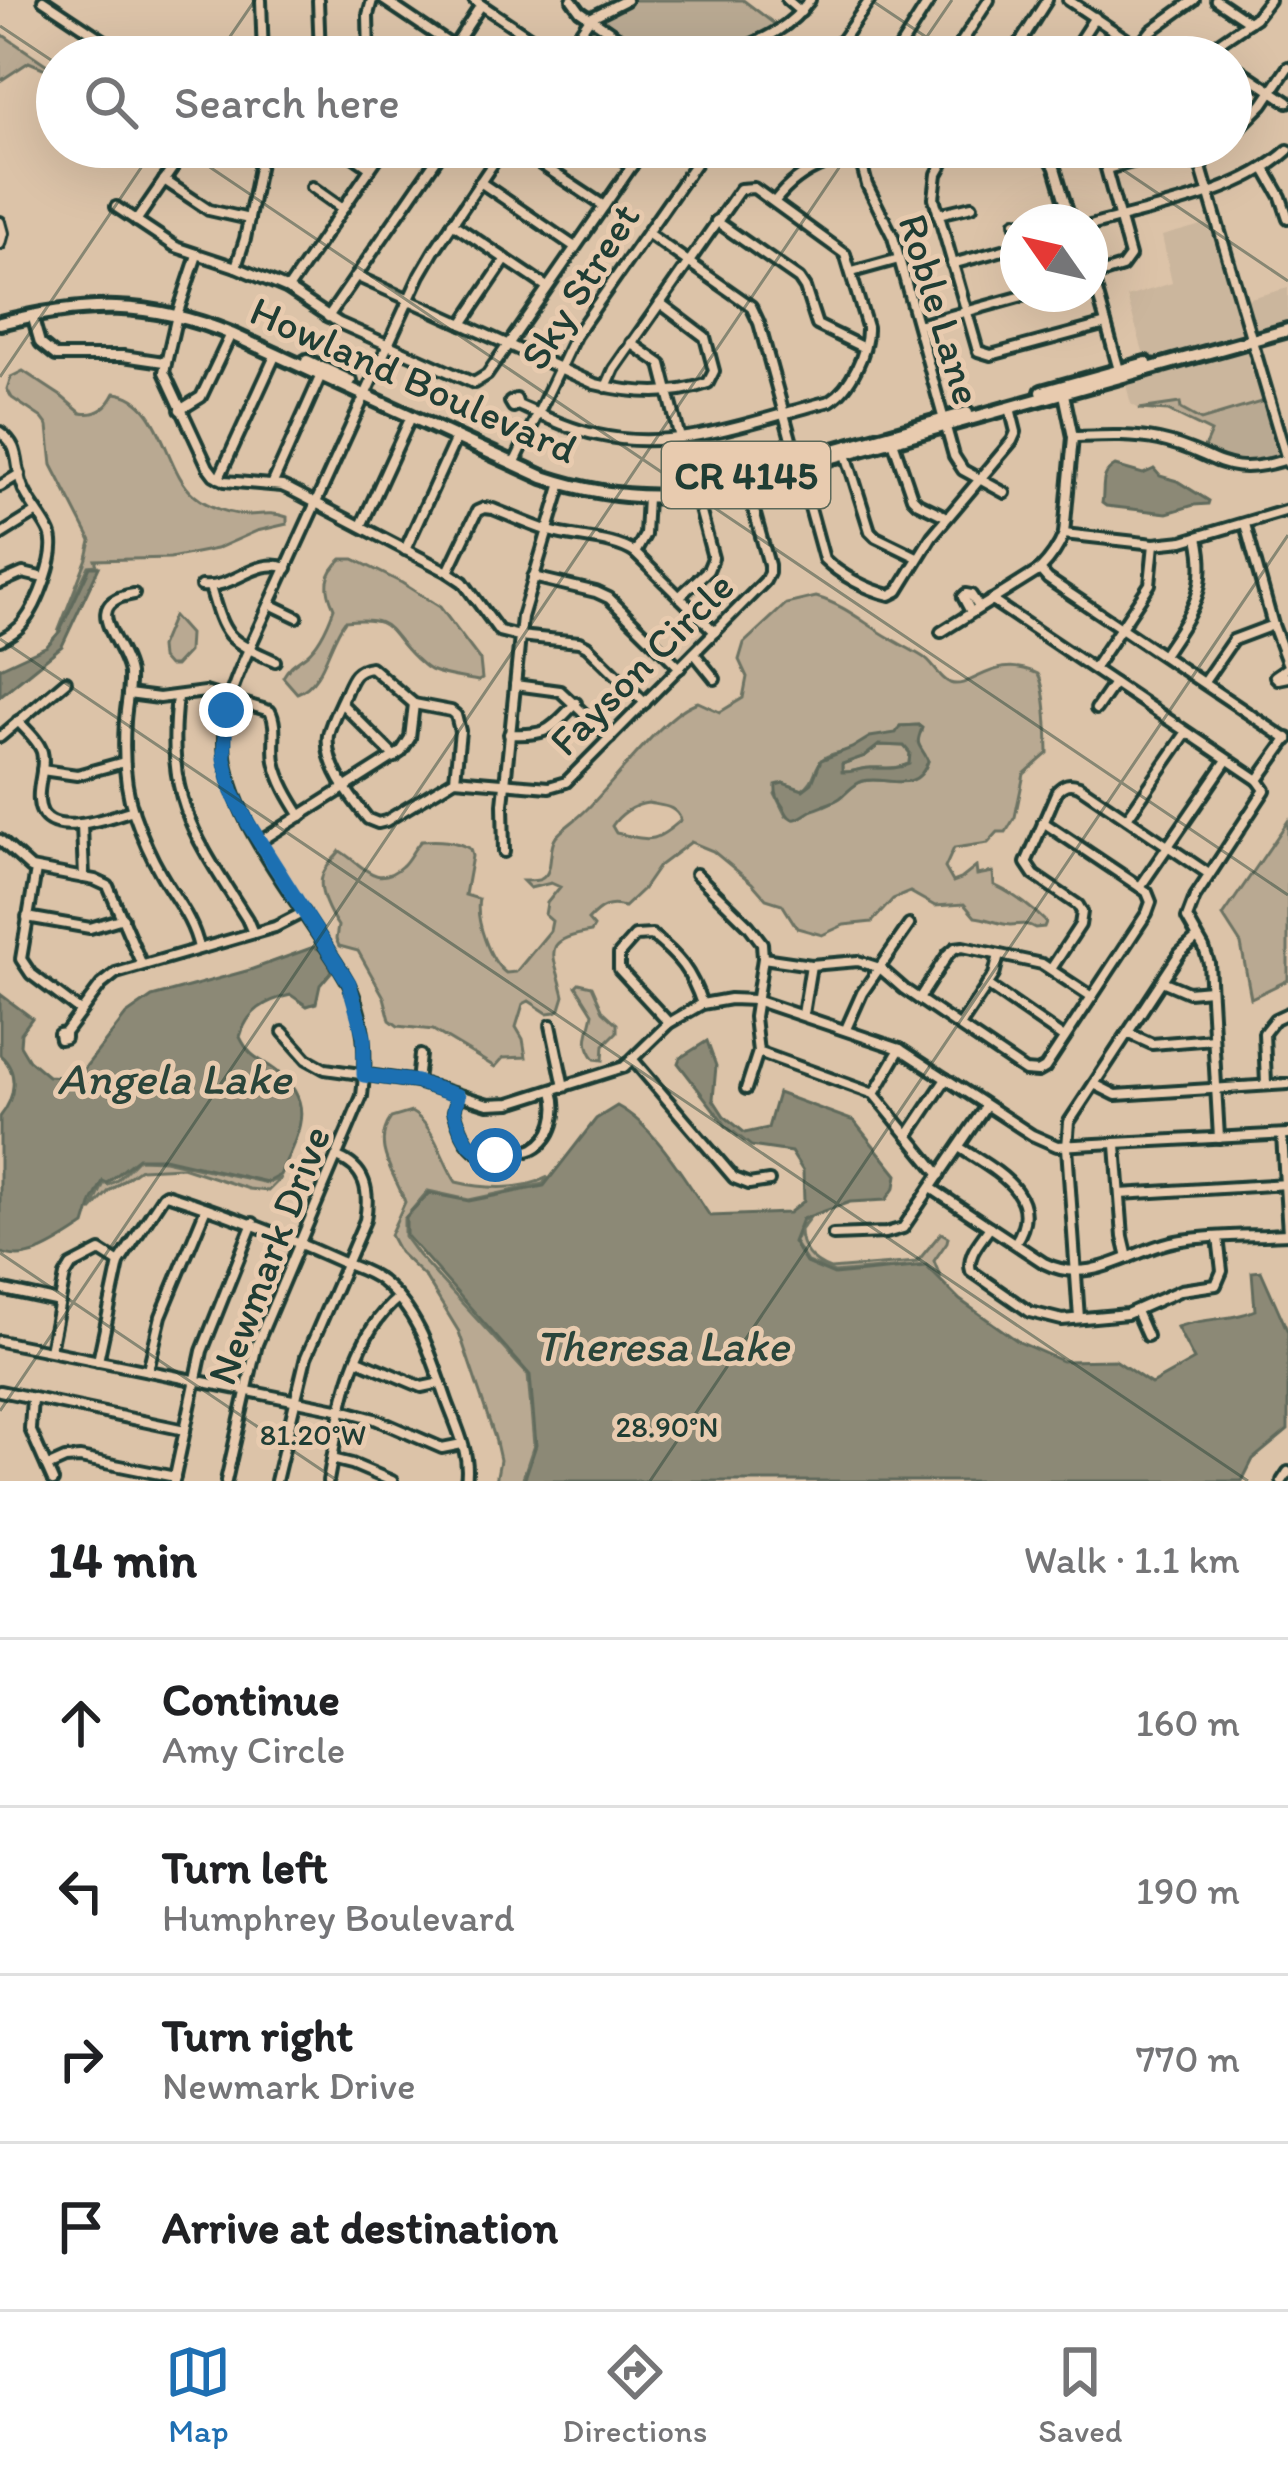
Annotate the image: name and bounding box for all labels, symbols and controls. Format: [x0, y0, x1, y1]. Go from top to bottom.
search box [36, 36, 1252, 168]
icon: search [78, 69, 144, 135]
text: Search here [174, 75, 400, 129]
street label: Sky Street [508, 194, 650, 379]
north arrow [1000, 204, 1108, 312]
street label: Roble Lane [887, 208, 994, 411]
street label: Howland Boulevard [243, 285, 585, 474]
road number: CR 4145 [662, 442, 830, 508]
street label: Fayson Circle [538, 560, 744, 766]
route end [199, 683, 253, 737]
water label: Angela Lake [57, 1051, 294, 1105]
street label: Newmark Drive [196, 1119, 341, 1392]
route start [468, 1128, 522, 1182]
water label: Theresa Lake [535, 1318, 791, 1372]
text: 28.90°N [616, 1408, 718, 1445]
text: 81.20°W [260, 1416, 366, 1453]
text: 14 min [48, 1529, 197, 1590]
text: Walk · 1.1 km [1024, 1536, 1240, 1583]
text: Continue [162, 1672, 340, 1726]
icon: ahead [48, 1690, 114, 1756]
text: 160 m [1136, 1699, 1240, 1746]
text: Amy Circle [162, 1726, 345, 1773]
text: Turn left [162, 1840, 328, 1894]
icon: left [48, 1858, 114, 1924]
text: 190 m [1136, 1867, 1240, 1914]
text: Humphrey Boulevard [162, 1894, 515, 1941]
text: Turn right [162, 2008, 353, 2062]
icon: right [48, 2026, 114, 2092]
text: 770 m [1136, 2035, 1240, 2082]
text: Newmark Drive [162, 2062, 416, 2109]
icon: arrive [48, 2194, 114, 2260]
text: Arrive at destination [162, 2200, 558, 2254]
tab: Map [165, 2339, 231, 2450]
tab: Directions [562, 2339, 707, 2450]
tab: Saved [1038, 2339, 1123, 2450]

